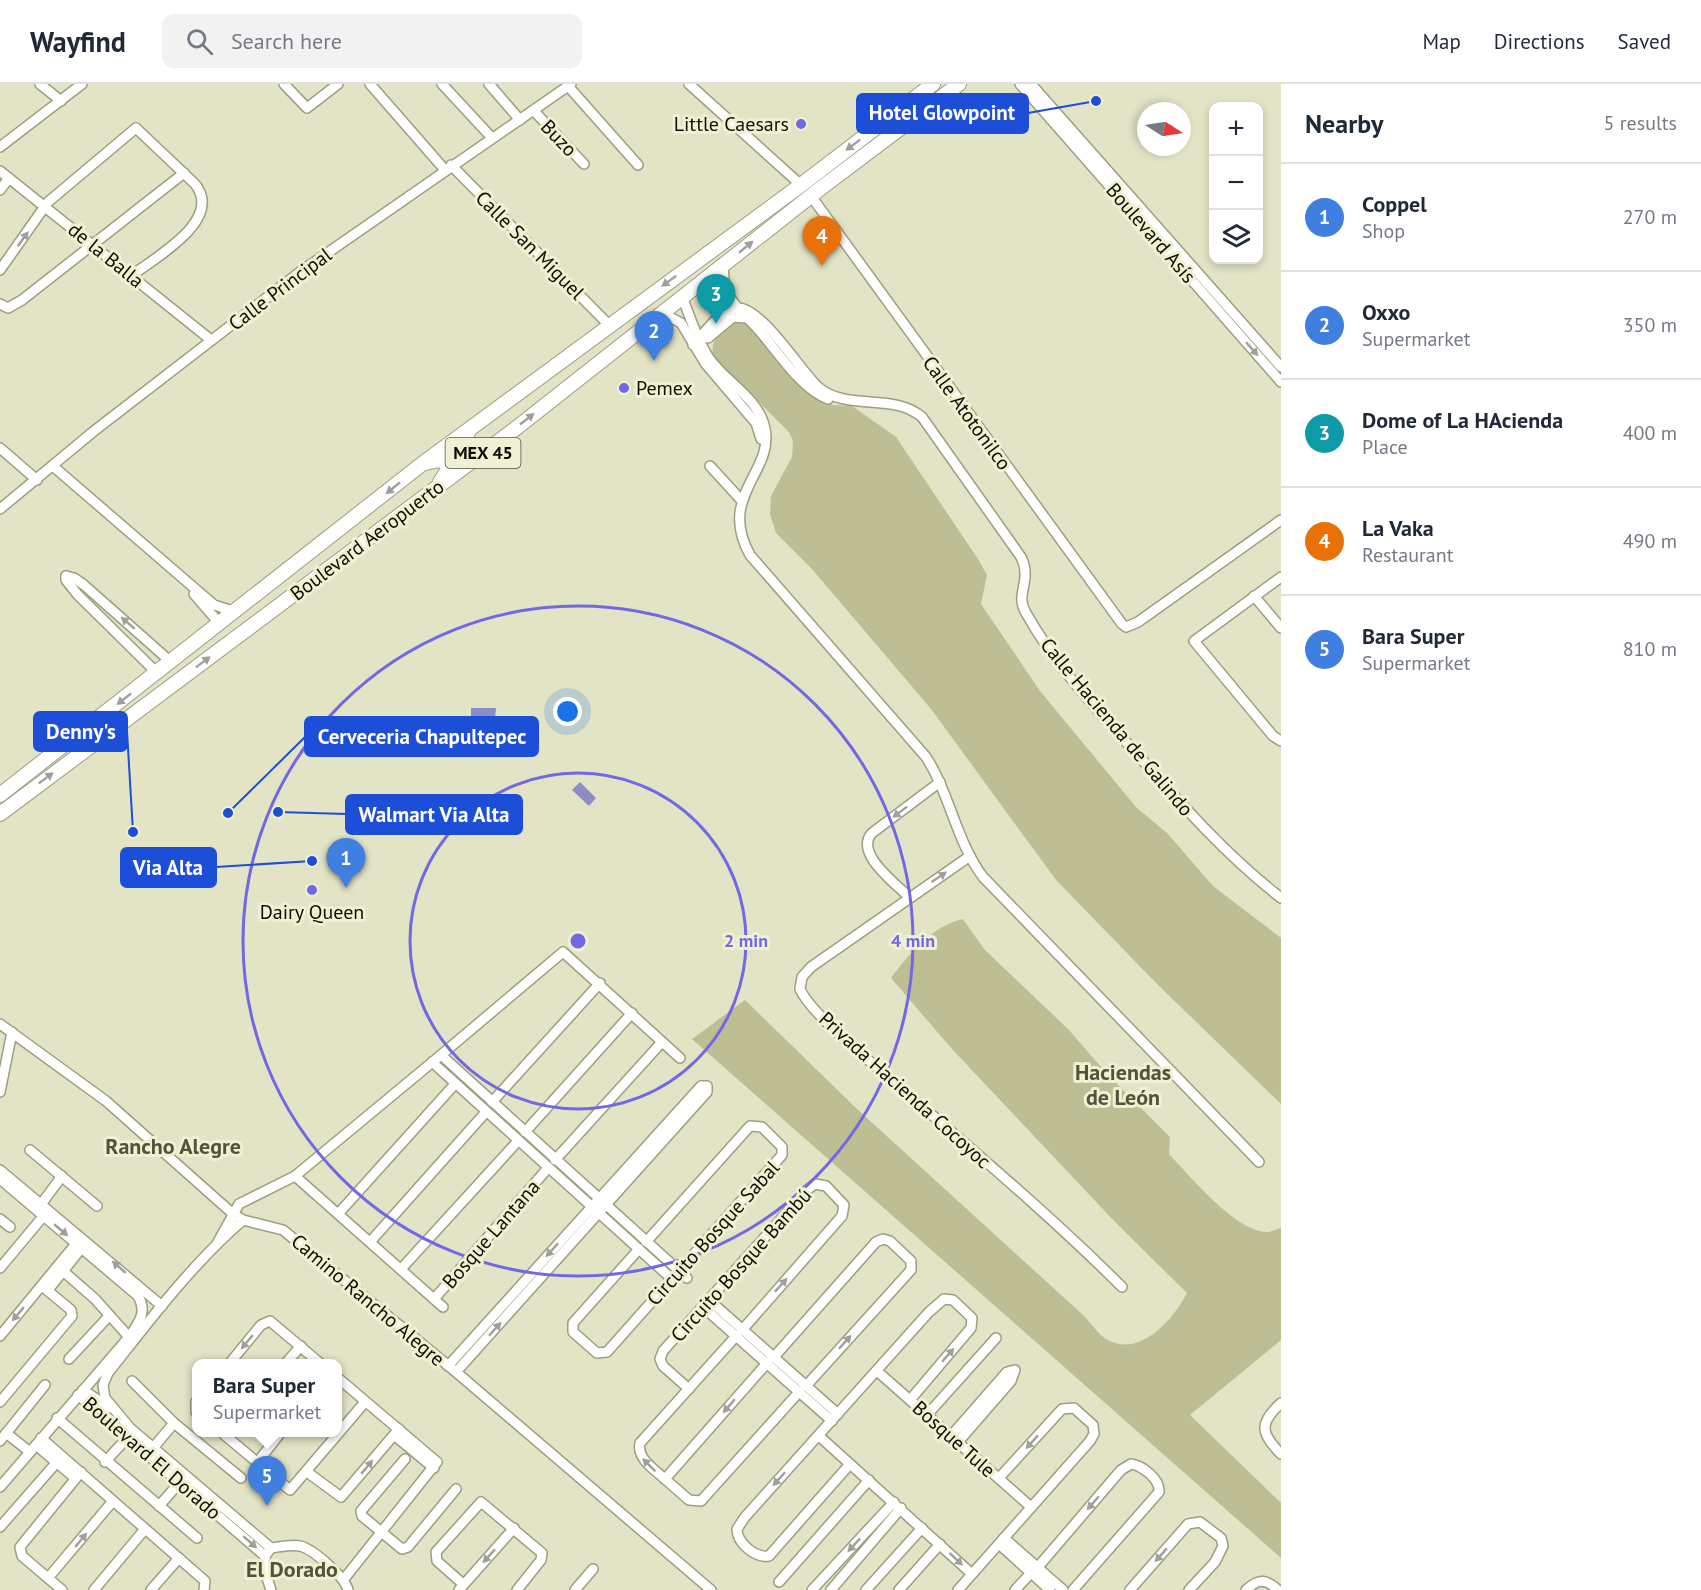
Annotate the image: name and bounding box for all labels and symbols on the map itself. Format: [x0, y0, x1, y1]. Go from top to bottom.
callout: Hotel Glowpoint [857, 94, 1028, 133]
text: Hotel Glowpoint [869, 99, 1016, 126]
north arrow [1137, 102, 1191, 156]
place label: Little Caesars [674, 111, 789, 137]
street label: Buzo [535, 114, 583, 162]
marker: Little Caesars [794, 117, 808, 131]
one-way arrow [845, 139, 861, 151]
street label: Boulevard Asís [1100, 178, 1202, 288]
street label: Calle San Miguel [470, 185, 590, 305]
street label: de la Balla [63, 216, 149, 294]
pin: 4 [802, 216, 842, 266]
one-way arrow [17, 231, 29, 247]
one-way arrow [739, 241, 754, 253]
street label: Calle Principal [223, 242, 337, 336]
pin: 3 [696, 274, 736, 324]
one-way arrow [661, 275, 677, 287]
pin: 2 [634, 312, 674, 361]
one-way arrow [1246, 341, 1259, 357]
street label: Calle Atotonilco [917, 351, 1017, 475]
place label: Pemex [636, 375, 693, 401]
marker: Pemex [617, 381, 631, 395]
one-way arrow [520, 414, 535, 426]
road number: MEX 45 [446, 438, 520, 468]
street label: Boulevard Aeropuerto [285, 474, 449, 606]
one-way arrow [385, 481, 401, 494]
one-way arrow [120, 616, 135, 630]
street label: Calle Hacienda de Galindo [1035, 632, 1199, 822]
one-way arrow [195, 656, 211, 668]
one-way arrow [116, 692, 132, 705]
your location [553, 697, 582, 726]
callout: Denny's [34, 712, 127, 751]
callout: Cerveceria Chapultepec [305, 717, 538, 756]
text: Denny's [46, 718, 116, 745]
text: Cerveceria Chapultepec [318, 723, 526, 750]
one-way arrow [38, 772, 54, 784]
callout: Walmart Via Alta [346, 795, 522, 834]
text: Walmart Via Alta [359, 801, 509, 828]
one-way arrow [893, 806, 909, 818]
pin: 1 [326, 838, 366, 888]
callout: Via Alta [121, 848, 216, 887]
text: Via Alta [132, 854, 203, 881]
one-way arrow [931, 871, 947, 883]
marker: Dairy Queen [305, 883, 319, 897]
place label: Dairy Queen [260, 899, 364, 925]
text: 2 min [724, 929, 768, 952]
text: 4 min [891, 929, 935, 952]
centre of rings [568, 931, 588, 951]
street label: Privada Hacienda Cocoyoc [814, 1006, 996, 1174]
district label: Haciendas de León [1075, 1058, 1171, 1111]
district label: Rancho Alegre [105, 1132, 241, 1160]
street label: Circuito Bosque Sabal [641, 1155, 785, 1311]
street label: Bosque Lantana [437, 1174, 545, 1294]
street label: Circuito Bosque Bambú [665, 1182, 817, 1348]
one-way arrow [53, 1224, 69, 1237]
street label: Camino Rancho Alegre [286, 1228, 450, 1372]
one-way arrow [546, 1242, 559, 1257]
one-way arrow [111, 1261, 127, 1274]
one-way arrow [774, 1278, 787, 1293]
one-way arrow [12, 1306, 25, 1322]
one-way arrow [488, 1322, 501, 1337]
one-way arrow [241, 1334, 254, 1349]
one-way arrow [838, 1335, 852, 1349]
one-way arrow [941, 1348, 955, 1363]
street label: Boulevard El Dorado [77, 1391, 227, 1525]
street label: Bosque Tule [907, 1395, 1001, 1483]
one-way arrow [723, 1398, 736, 1413]
one-way arrow [1026, 1434, 1039, 1449]
pin: 5 [248, 1456, 286, 1506]
one-way arrow [643, 1458, 657, 1472]
one-way arrow [360, 1459, 373, 1475]
one-way arrow [773, 1471, 786, 1486]
one-way arrow [1087, 1495, 1100, 1510]
one-way arrow [74, 1532, 87, 1548]
one-way arrow [242, 1536, 258, 1549]
one-way arrow [848, 1537, 861, 1552]
one-way arrow [1155, 1547, 1168, 1562]
one-way arrow [483, 1548, 496, 1563]
one-way arrow [948, 1552, 963, 1565]
district label: El Dorado [246, 1555, 338, 1583]

